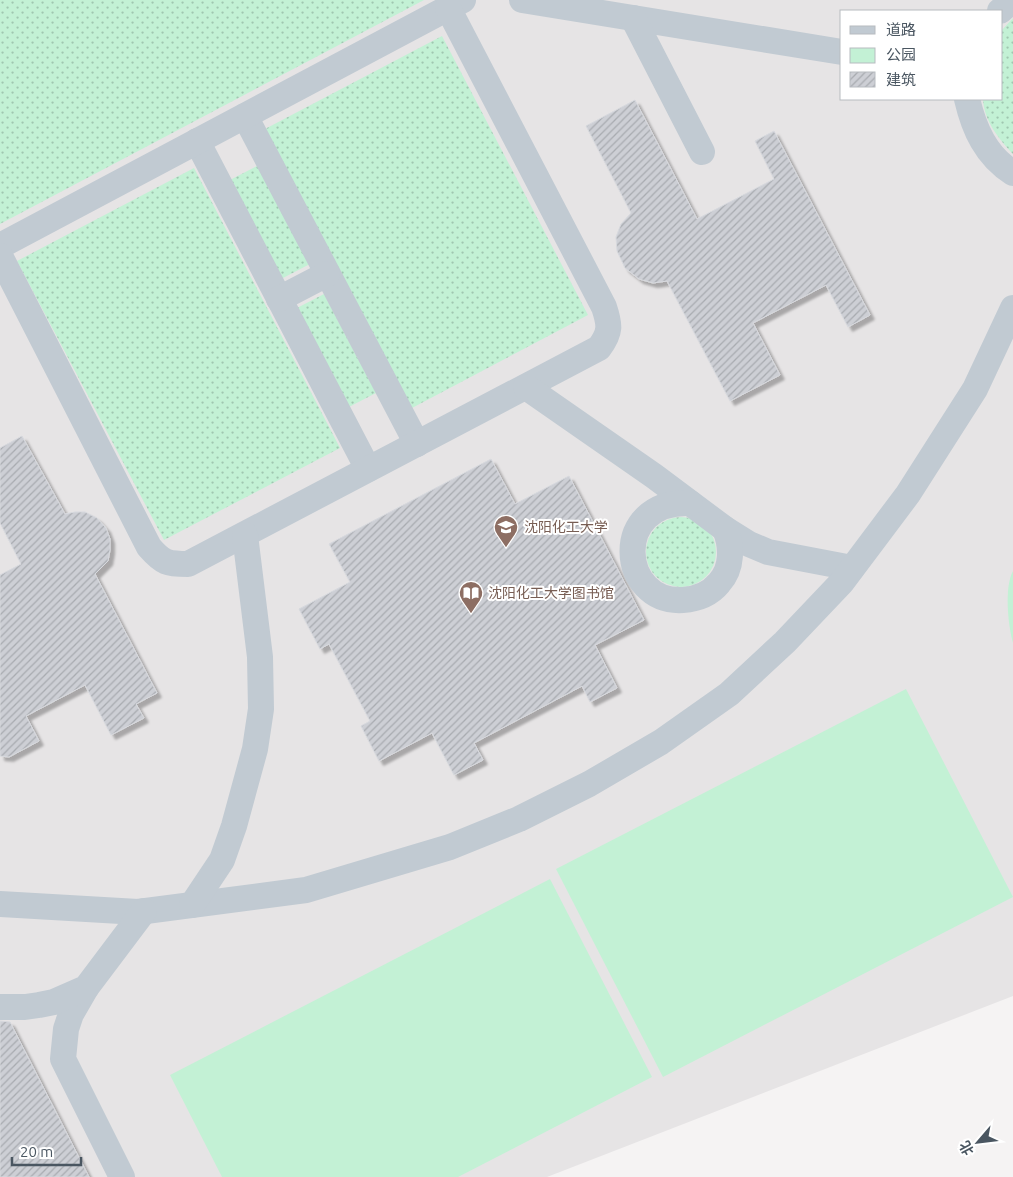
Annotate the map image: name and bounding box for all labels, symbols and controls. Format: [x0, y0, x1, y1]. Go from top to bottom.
legend [840, 10, 1003, 100]
text: 道路 [886, 21, 916, 38]
text: 公园 [886, 46, 916, 63]
text: 建筑 [886, 71, 916, 88]
school or university icon: 沈阳化工大学 [493, 514, 519, 548]
place label: 沈阳化工大学 [524, 519, 608, 535]
library icon: 沈阳化工大学图书馆 [458, 580, 484, 614]
place label: 沈阳化工大学图书馆 [488, 585, 614, 601]
north arrow [953, 1117, 1003, 1167]
scale bar [12, 1134, 81, 1166]
text: 北 [956, 1138, 977, 1158]
text: 20 m [20, 1143, 53, 1160]

